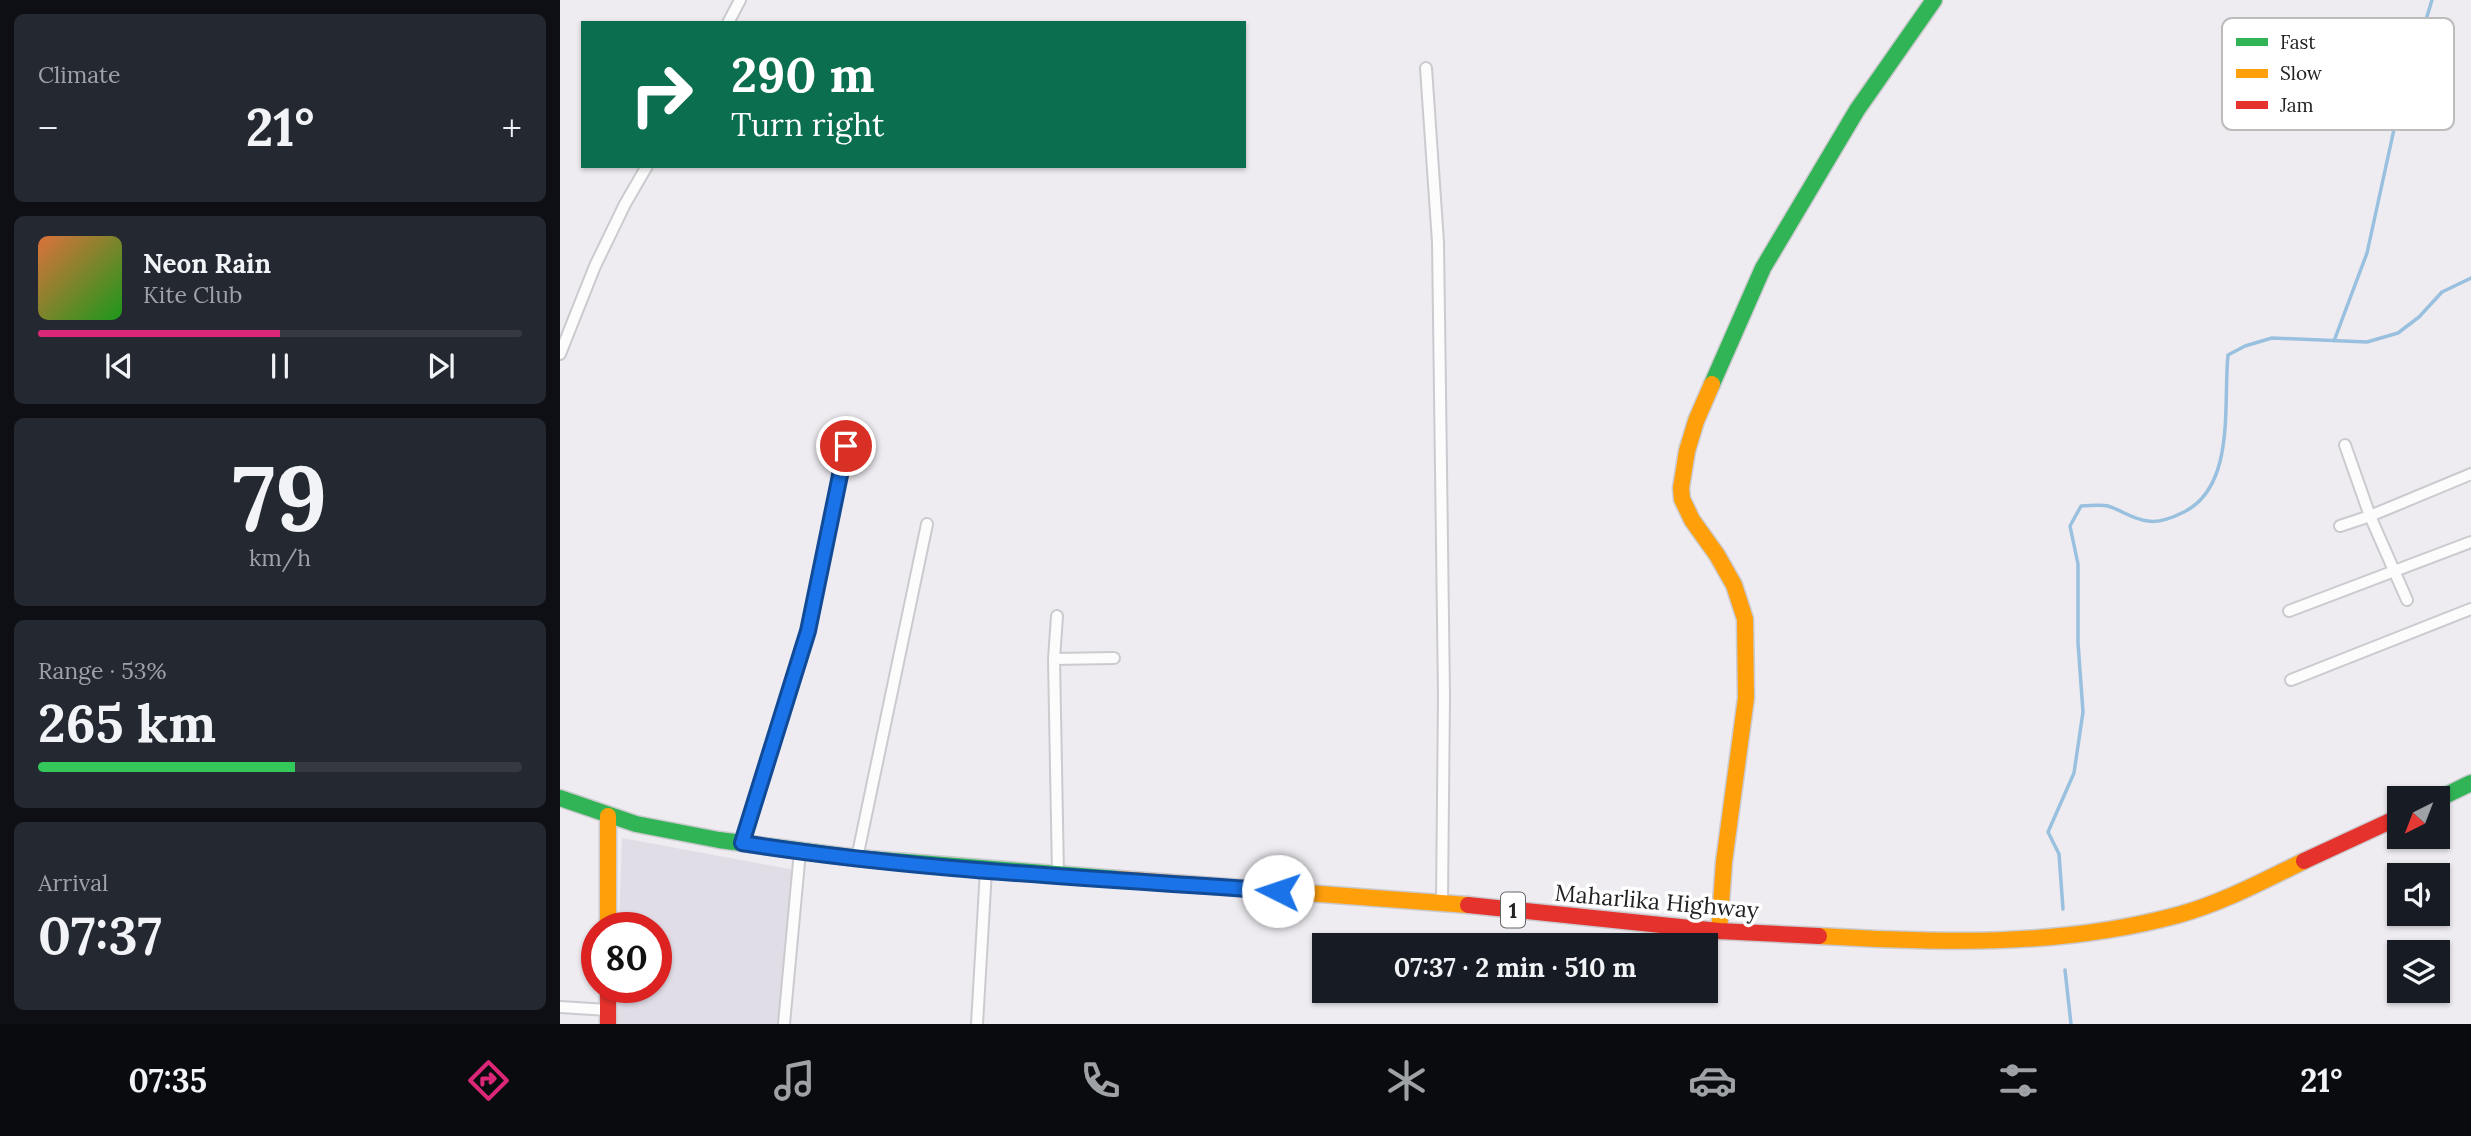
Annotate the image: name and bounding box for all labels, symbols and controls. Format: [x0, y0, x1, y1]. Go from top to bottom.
legend [2222, 18, 2454, 130]
text: Fast [2280, 30, 2316, 54]
text: 290 m [731, 43, 874, 105]
icon: right [616, 49, 707, 140]
text: Climate [38, 60, 120, 89]
text: Slow [2280, 61, 2323, 85]
text: Jam [2279, 93, 2314, 117]
text: 21° [246, 94, 314, 160]
text: − [38, 104, 58, 152]
text: + [502, 104, 522, 152]
text: Turn right [731, 104, 884, 145]
text: Neon Rain [143, 247, 271, 280]
text: Kite Club [143, 280, 242, 309]
icon: previous [100, 347, 138, 385]
icon: pause [261, 347, 299, 385]
icon: next [422, 347, 460, 385]
pin [816, 416, 876, 476]
icon: arrive [827, 427, 865, 465]
text: 79 [232, 439, 328, 556]
text: km/h [249, 543, 311, 572]
text: Range · 53% [38, 656, 167, 685]
text: 265 km [38, 690, 216, 756]
north arrow [2387, 786, 2450, 849]
map controls [2387, 786, 2450, 1003]
position arrow [1241, 854, 1315, 928]
button: sound [2387, 863, 2450, 926]
text: Arrival [38, 868, 108, 897]
street label: Maharlika Highway [1554, 878, 1761, 924]
road number: 1 [1501, 892, 1525, 928]
text: 07:37 [38, 902, 162, 968]
speed limit sign: 80 [581, 912, 672, 1003]
button: layers [2387, 940, 2450, 1003]
text: 07:37 · 2 min · 510 m [1394, 951, 1636, 984]
icon: directions [464, 1056, 513, 1105]
icon: music [770, 1056, 819, 1105]
icon: phone [1076, 1056, 1125, 1105]
icon: climate [1382, 1056, 1431, 1105]
icon: car [1688, 1056, 1737, 1105]
icon: filters [1994, 1056, 2043, 1105]
text: 07:35 [129, 1060, 207, 1101]
text: 21° [2300, 1060, 2342, 1101]

